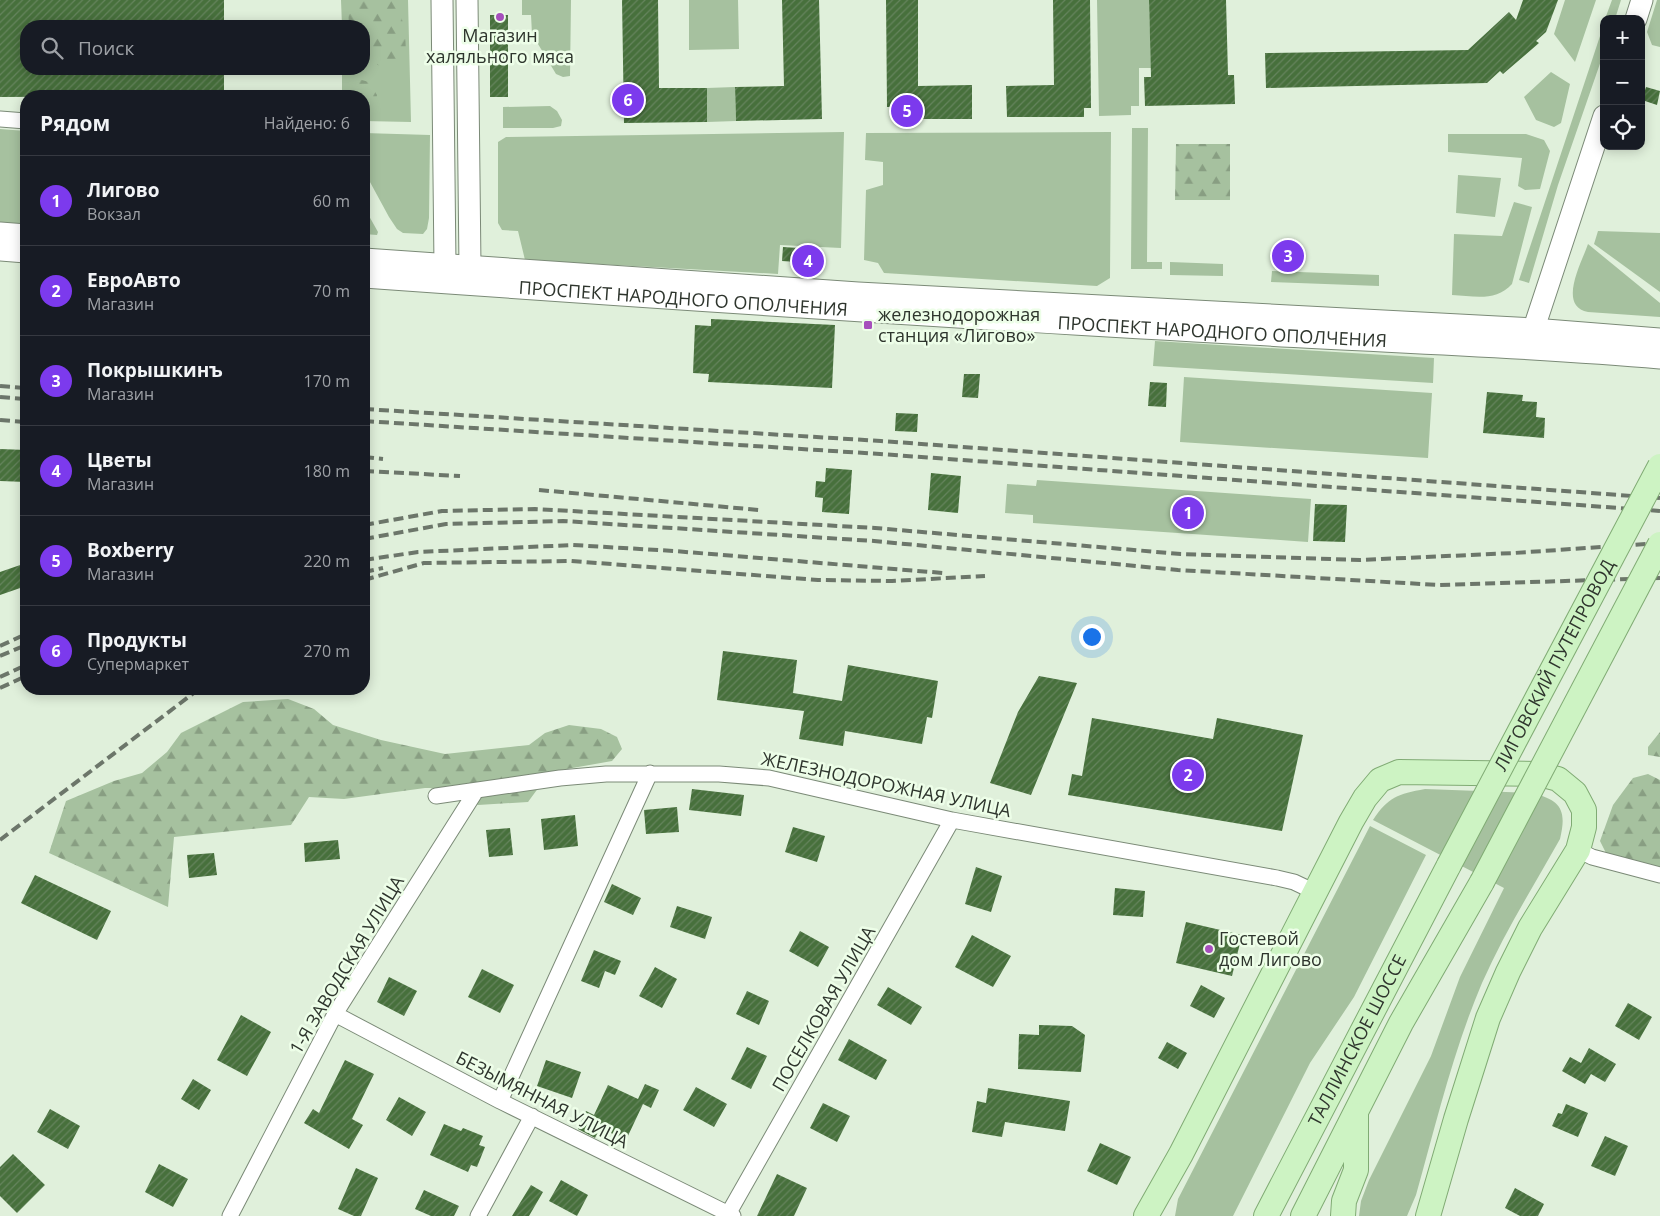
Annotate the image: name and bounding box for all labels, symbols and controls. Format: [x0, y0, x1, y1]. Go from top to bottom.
marker: Магазин халяльного мяса [494, 11, 506, 23]
map controls [1600, 15, 1645, 150]
button: + [1600, 15, 1645, 60]
search box [20, 20, 370, 75]
place label: Магазин халяльного мяса [426, 23, 574, 68]
icon: search [38, 34, 66, 62]
text: Поиск [78, 35, 134, 61]
button: − [1600, 60, 1645, 105]
pin: 6 [612, 81, 644, 119]
pin: 5 [891, 92, 923, 130]
button: locate [1600, 105, 1645, 150]
text: Рядом [40, 109, 110, 137]
text: Найдено: 6 [264, 112, 350, 134]
text: Лигово [87, 177, 159, 203]
text: 1 [51, 190, 61, 212]
text: 60 m [313, 190, 350, 212]
text: Вокзал [87, 203, 141, 225]
pin: 3 [1272, 237, 1304, 275]
pin: 4 [792, 242, 824, 280]
text: ЕвроАвто [87, 267, 181, 293]
street label: ПРОСПЕКТ НАРОДНОГО ОПОЛЧЕНИЯ [518, 275, 849, 321]
text: 2 [51, 280, 61, 302]
text: 70 m [313, 280, 350, 302]
text: Магазин [87, 293, 154, 315]
place label: железнодорожная станция «Лигово» [878, 302, 1040, 347]
street label: ПРОСПЕКТ НАРОДНОГО ОПОЛЧЕНИЯ [1057, 310, 1387, 352]
marker: железнодорожная станция «Лигово» [862, 319, 874, 331]
text: Покрышкинъ [87, 357, 223, 383]
text: 3 [51, 370, 61, 392]
text: 170 m [304, 370, 350, 392]
text: Магазин [87, 383, 154, 405]
text: Цветы [87, 447, 152, 473]
text: 4 [51, 460, 61, 482]
text: 180 m [304, 460, 350, 482]
text: Магазин [87, 473, 154, 495]
pin: 1 [1172, 494, 1204, 532]
text: Boxberry [87, 537, 174, 563]
text: 5 [51, 550, 61, 572]
text: 220 m [304, 550, 350, 572]
street label: ЛИГОВСКИЙ ПУТЕПРОВОД [1488, 555, 1620, 775]
text: Магазин [87, 563, 154, 585]
your location [1079, 624, 1105, 650]
text: Продукты [87, 627, 187, 653]
text: 6 [51, 640, 61, 662]
text: 270 m [304, 640, 350, 662]
text: Супермаркет [87, 653, 189, 675]
street label: ЖЕЛЕЗНОДОРОЖНАЯ УЛИЦА [759, 746, 1014, 822]
pin: 2 [1172, 756, 1204, 794]
street label: 1-Я ЗАВОДСКАЯ УЛИЦА [283, 870, 409, 1058]
street label: ПОСЕЛКОВАЯ УЛИЦА [766, 921, 881, 1096]
place label: Гостевой дом Лигово [1219, 926, 1322, 971]
marker: Гостевой дом Лигово [1203, 943, 1215, 955]
street label: ТАЛЛИНСКОЕ ШОССЕ [1302, 950, 1411, 1130]
street label: БЕЗЫМЯННАЯ УЛИЦА [452, 1045, 633, 1153]

